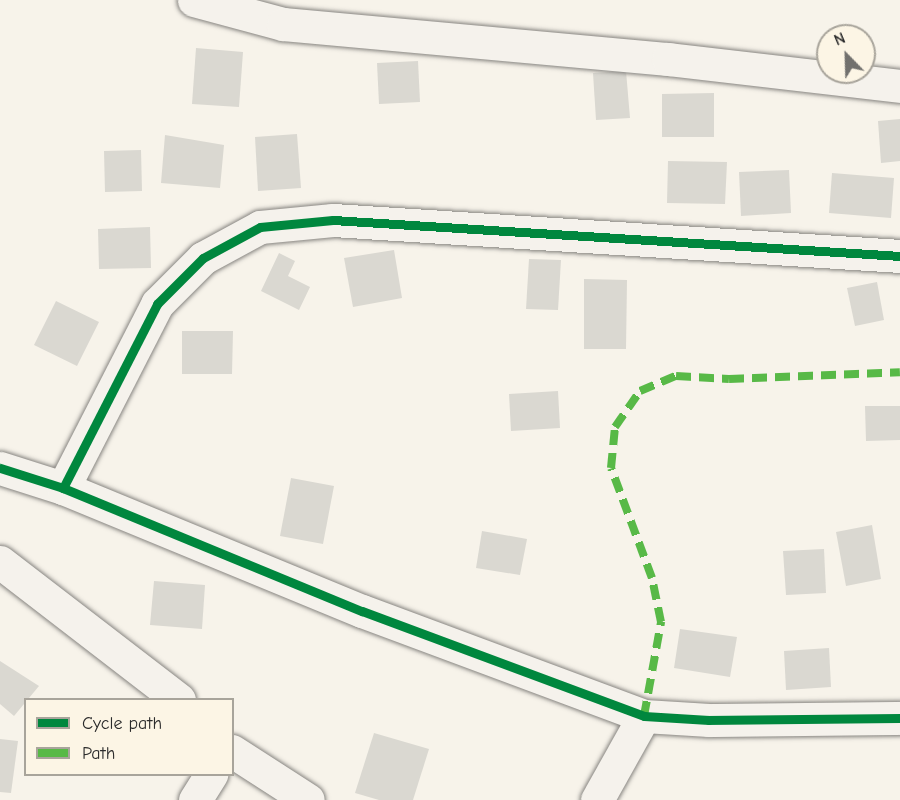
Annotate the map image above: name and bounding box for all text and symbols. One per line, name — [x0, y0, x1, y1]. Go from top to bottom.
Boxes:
north arrow — [816, 24, 876, 84]
text: N — [831, 29, 848, 50]
legend — [24, 698, 234, 776]
text: Cycle path — [82, 713, 162, 734]
text: Path — [82, 743, 115, 764]

